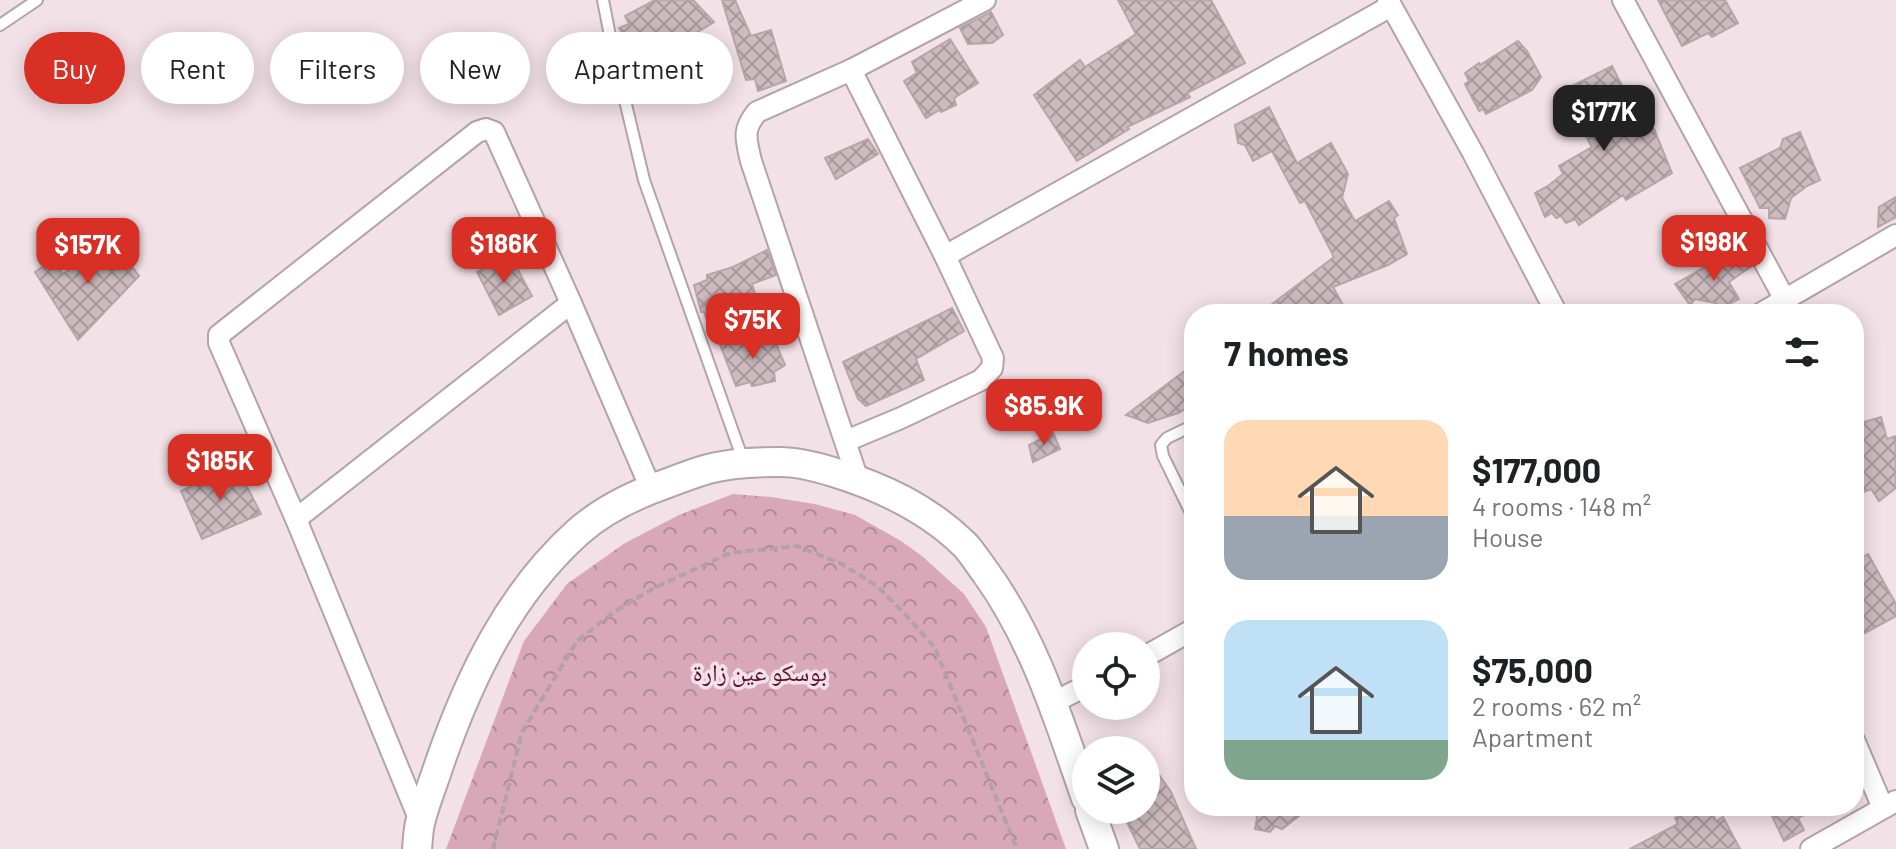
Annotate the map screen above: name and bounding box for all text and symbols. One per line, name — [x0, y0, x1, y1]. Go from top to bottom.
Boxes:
chip: Buy — [24, 32, 125, 104]
chip: Rent — [141, 32, 254, 104]
chip: Filters — [270, 32, 404, 104]
chip: New — [420, 32, 530, 104]
chip: Apartment — [546, 32, 733, 104]
pin: $177K — [1548, 85, 1660, 153]
text: $177K — [1571, 95, 1637, 126]
pin: $198K — [1658, 215, 1770, 283]
pin: $186K — [448, 217, 560, 285]
pin: $157K — [32, 218, 144, 286]
text: $198K — [1680, 225, 1748, 256]
text: $186K — [470, 227, 538, 258]
text: $157K — [54, 228, 122, 259]
pin: $75K — [706, 293, 800, 361]
text: $75K — [724, 303, 782, 334]
icon: filters — [1780, 330, 1824, 374]
text: 7 homes — [1224, 332, 1349, 373]
pin: $85.9K — [979, 379, 1109, 447]
text: $85.9K — [1004, 389, 1084, 420]
pin: $185K — [164, 434, 276, 502]
text: $185K — [186, 444, 254, 475]
text: $177,000 — [1472, 449, 1601, 490]
icon: home — [1288, 452, 1384, 548]
text: 4 rooms · 148 m² — [1472, 490, 1651, 521]
text: House — [1472, 521, 1543, 552]
map controls — [1072, 632, 1160, 824]
button: locate — [1072, 632, 1160, 720]
text: $75,000 — [1472, 649, 1593, 690]
icon: home — [1288, 652, 1384, 748]
park label: بوسكو عين زارة — [693, 657, 827, 687]
text: 2 rooms · 62 m² — [1472, 690, 1641, 721]
text: Apartment — [1472, 721, 1593, 752]
button: layers — [1072, 736, 1160, 824]

